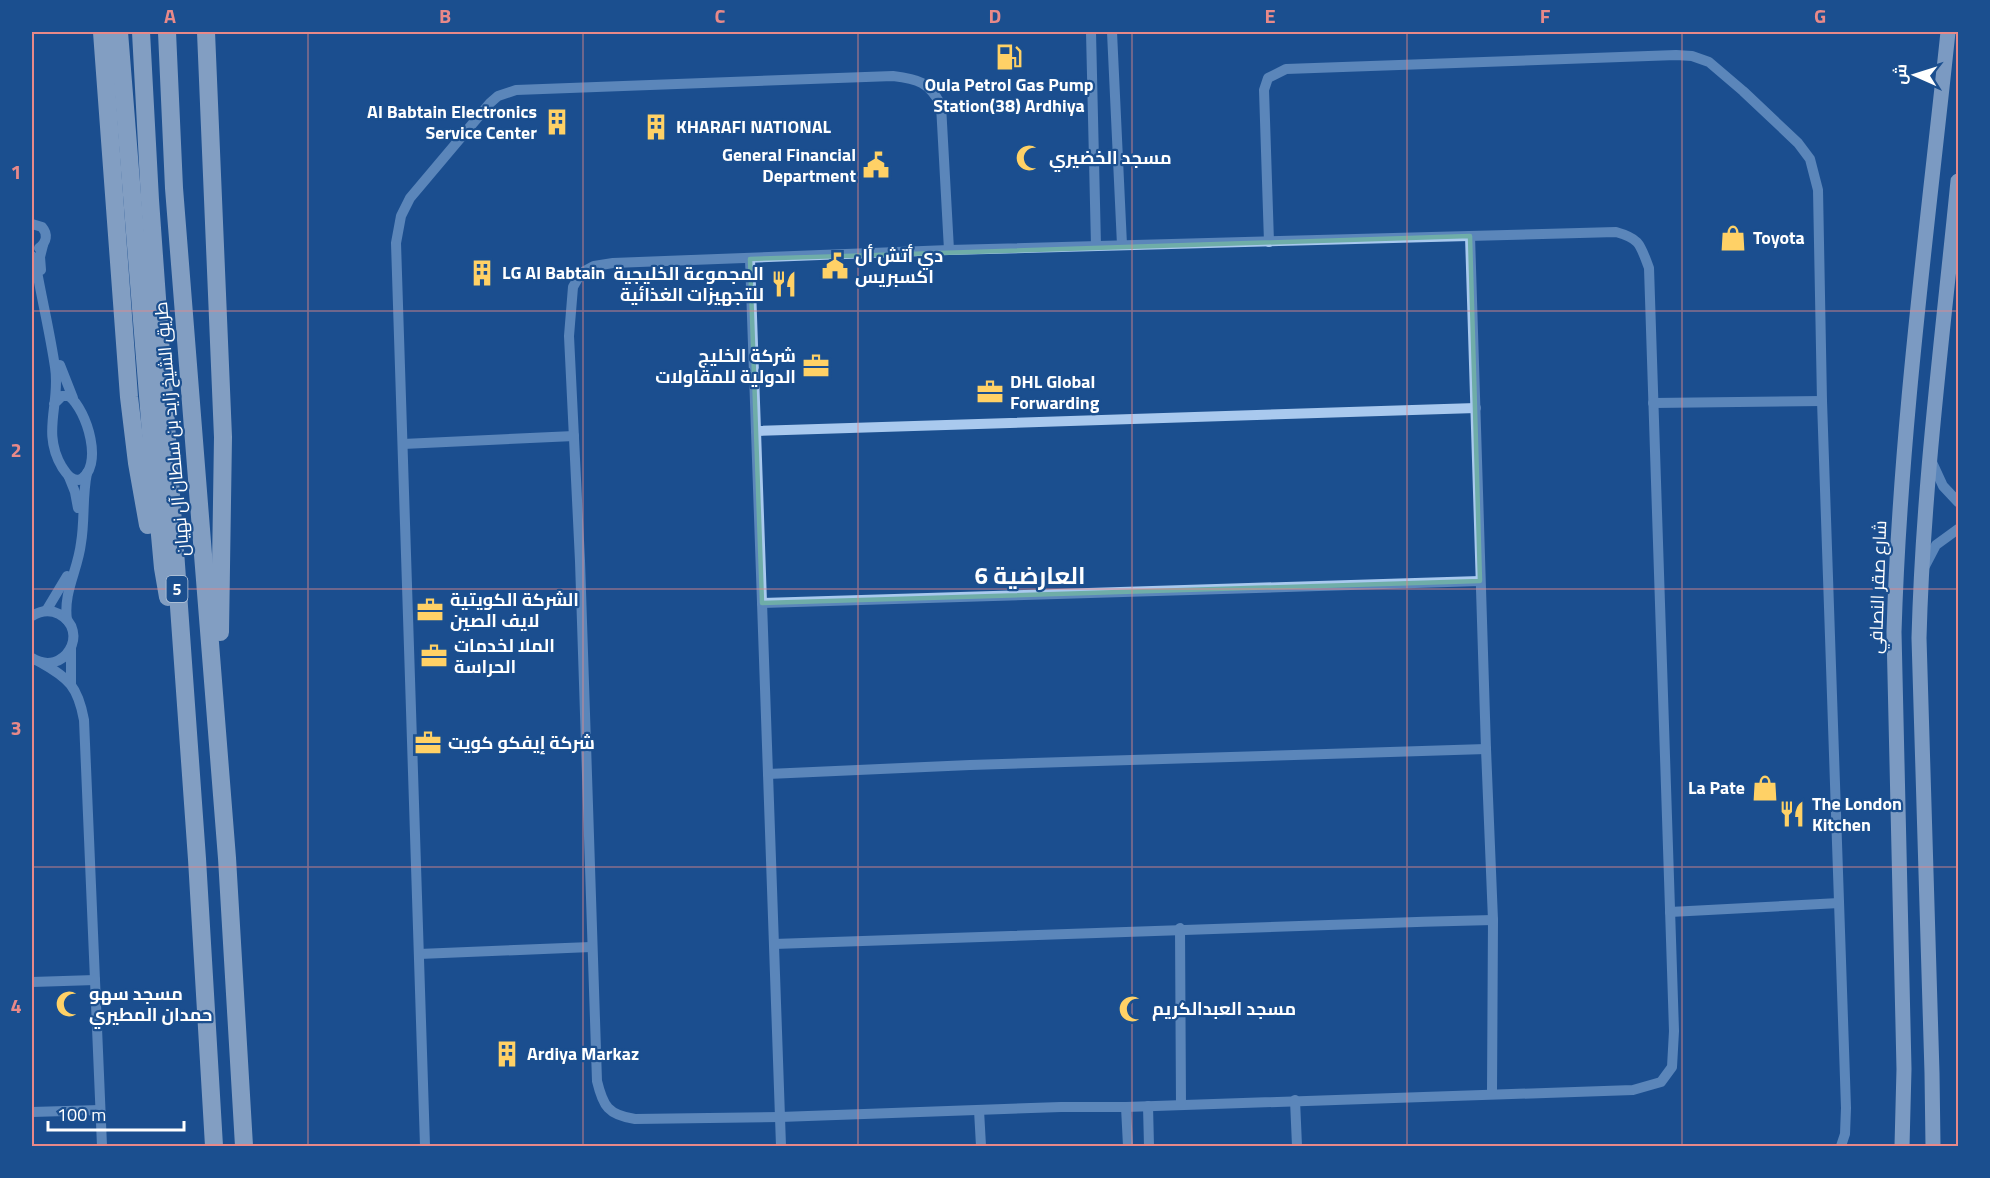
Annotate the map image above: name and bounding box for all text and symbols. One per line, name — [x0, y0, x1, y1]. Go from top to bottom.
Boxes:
text: A — [164, 0, 176, 31]
text: B — [439, 0, 451, 31]
text: C — [715, 0, 726, 31]
text: D — [989, 0, 1001, 31]
text: E — [1264, 0, 1276, 31]
text: F — [1540, 0, 1551, 31]
text: G — [1814, 0, 1826, 31]
fuel station icon: Oula Petrol Gas Pump Station(38) Ardhiya — [994, 42, 1024, 72]
north arrow — [1885, 45, 1945, 105]
text: ش — [1887, 63, 1913, 85]
place label: Oula Petrol Gas Pump Station(38) Ardhiya — [924, 71, 1094, 119]
place label: Al Babtain Electronics Service Center — [367, 98, 537, 146]
building icon: Al Babtain Electronics Service Center — [542, 107, 572, 137]
building icon: KHARAFI NATIONAL — [641, 112, 671, 142]
place label: KHARAFI NATIONAL — [676, 113, 832, 140]
place label: General Financial Department — [722, 141, 856, 189]
mosque icon: مسجد الخضيري — [1014, 143, 1044, 173]
place label: مسجد الخضيري — [1049, 144, 1172, 172]
public building icon: General Financial Department — [861, 150, 891, 180]
text: 1 — [10, 156, 22, 187]
shop icon: Toyota — [1718, 223, 1748, 253]
place label: Toyota — [1753, 224, 1805, 251]
place label: دي أتش أل اكسبريس — [855, 242, 943, 290]
public building icon: دي أتش أل اكسبريس — [820, 251, 850, 281]
building icon: LG Al Babtain — [467, 258, 497, 288]
place label: LG Al Babtain — [502, 259, 605, 286]
place label: المجموعة الخليجية للتجهيزات الغذائية — [613, 260, 764, 308]
restaurant icon: المجموعة الخليجية للتجهيزات الغذائية — [769, 269, 799, 299]
street label: طريق الشيخ زايد بن سلطان آل نهيان — [147, 301, 196, 557]
place label: شركة الخليج الدولية للمقاولات — [655, 342, 796, 390]
office icon: شركة الخليج الدولية للمقاولات — [801, 351, 831, 381]
place label: DHL Global Forwarding — [1010, 368, 1100, 416]
office icon: DHL Global Forwarding — [975, 377, 1005, 407]
text: 2 — [10, 434, 22, 465]
street label: شارع صقر النصافي — [1862, 520, 1894, 654]
district label: العارضية 6 — [975, 557, 1085, 593]
road number: 5 — [166, 576, 188, 602]
place label: الشركة الكويتية لايف الصين — [450, 586, 579, 634]
office icon: الشركة الكويتية لايف الصين — [415, 595, 445, 625]
place label: الملا لخدمات الحراسة — [454, 632, 555, 680]
office icon: الملا لخدمات الحراسة — [419, 641, 449, 671]
text: 3 — [10, 712, 22, 743]
office icon: شركة إيفكو كويت — [413, 728, 443, 758]
place label: شركة إيفكو كويت — [448, 729, 595, 756]
shop icon: La Pate — [1750, 773, 1780, 803]
place label: La Pate — [1688, 774, 1745, 801]
place label: The London Kitchen — [1812, 790, 1902, 838]
restaurant icon: The London Kitchen — [1777, 799, 1807, 829]
place label: مسجد سهو حمدان المطيري — [89, 980, 213, 1029]
mosque icon: مسجد سهو حمدان المطيري — [54, 989, 84, 1019]
text: 4 — [10, 990, 22, 1021]
mosque icon: مسجد العبدالكريم — [1117, 994, 1147, 1024]
place label: مسجد العبدالكريم — [1152, 995, 1296, 1022]
building icon: Ardiya Markaz — [492, 1039, 522, 1069]
place label: Ardiya Markaz — [527, 1040, 639, 1067]
scale bar — [48, 1094, 184, 1132]
text: 100 m — [57, 1101, 106, 1128]

